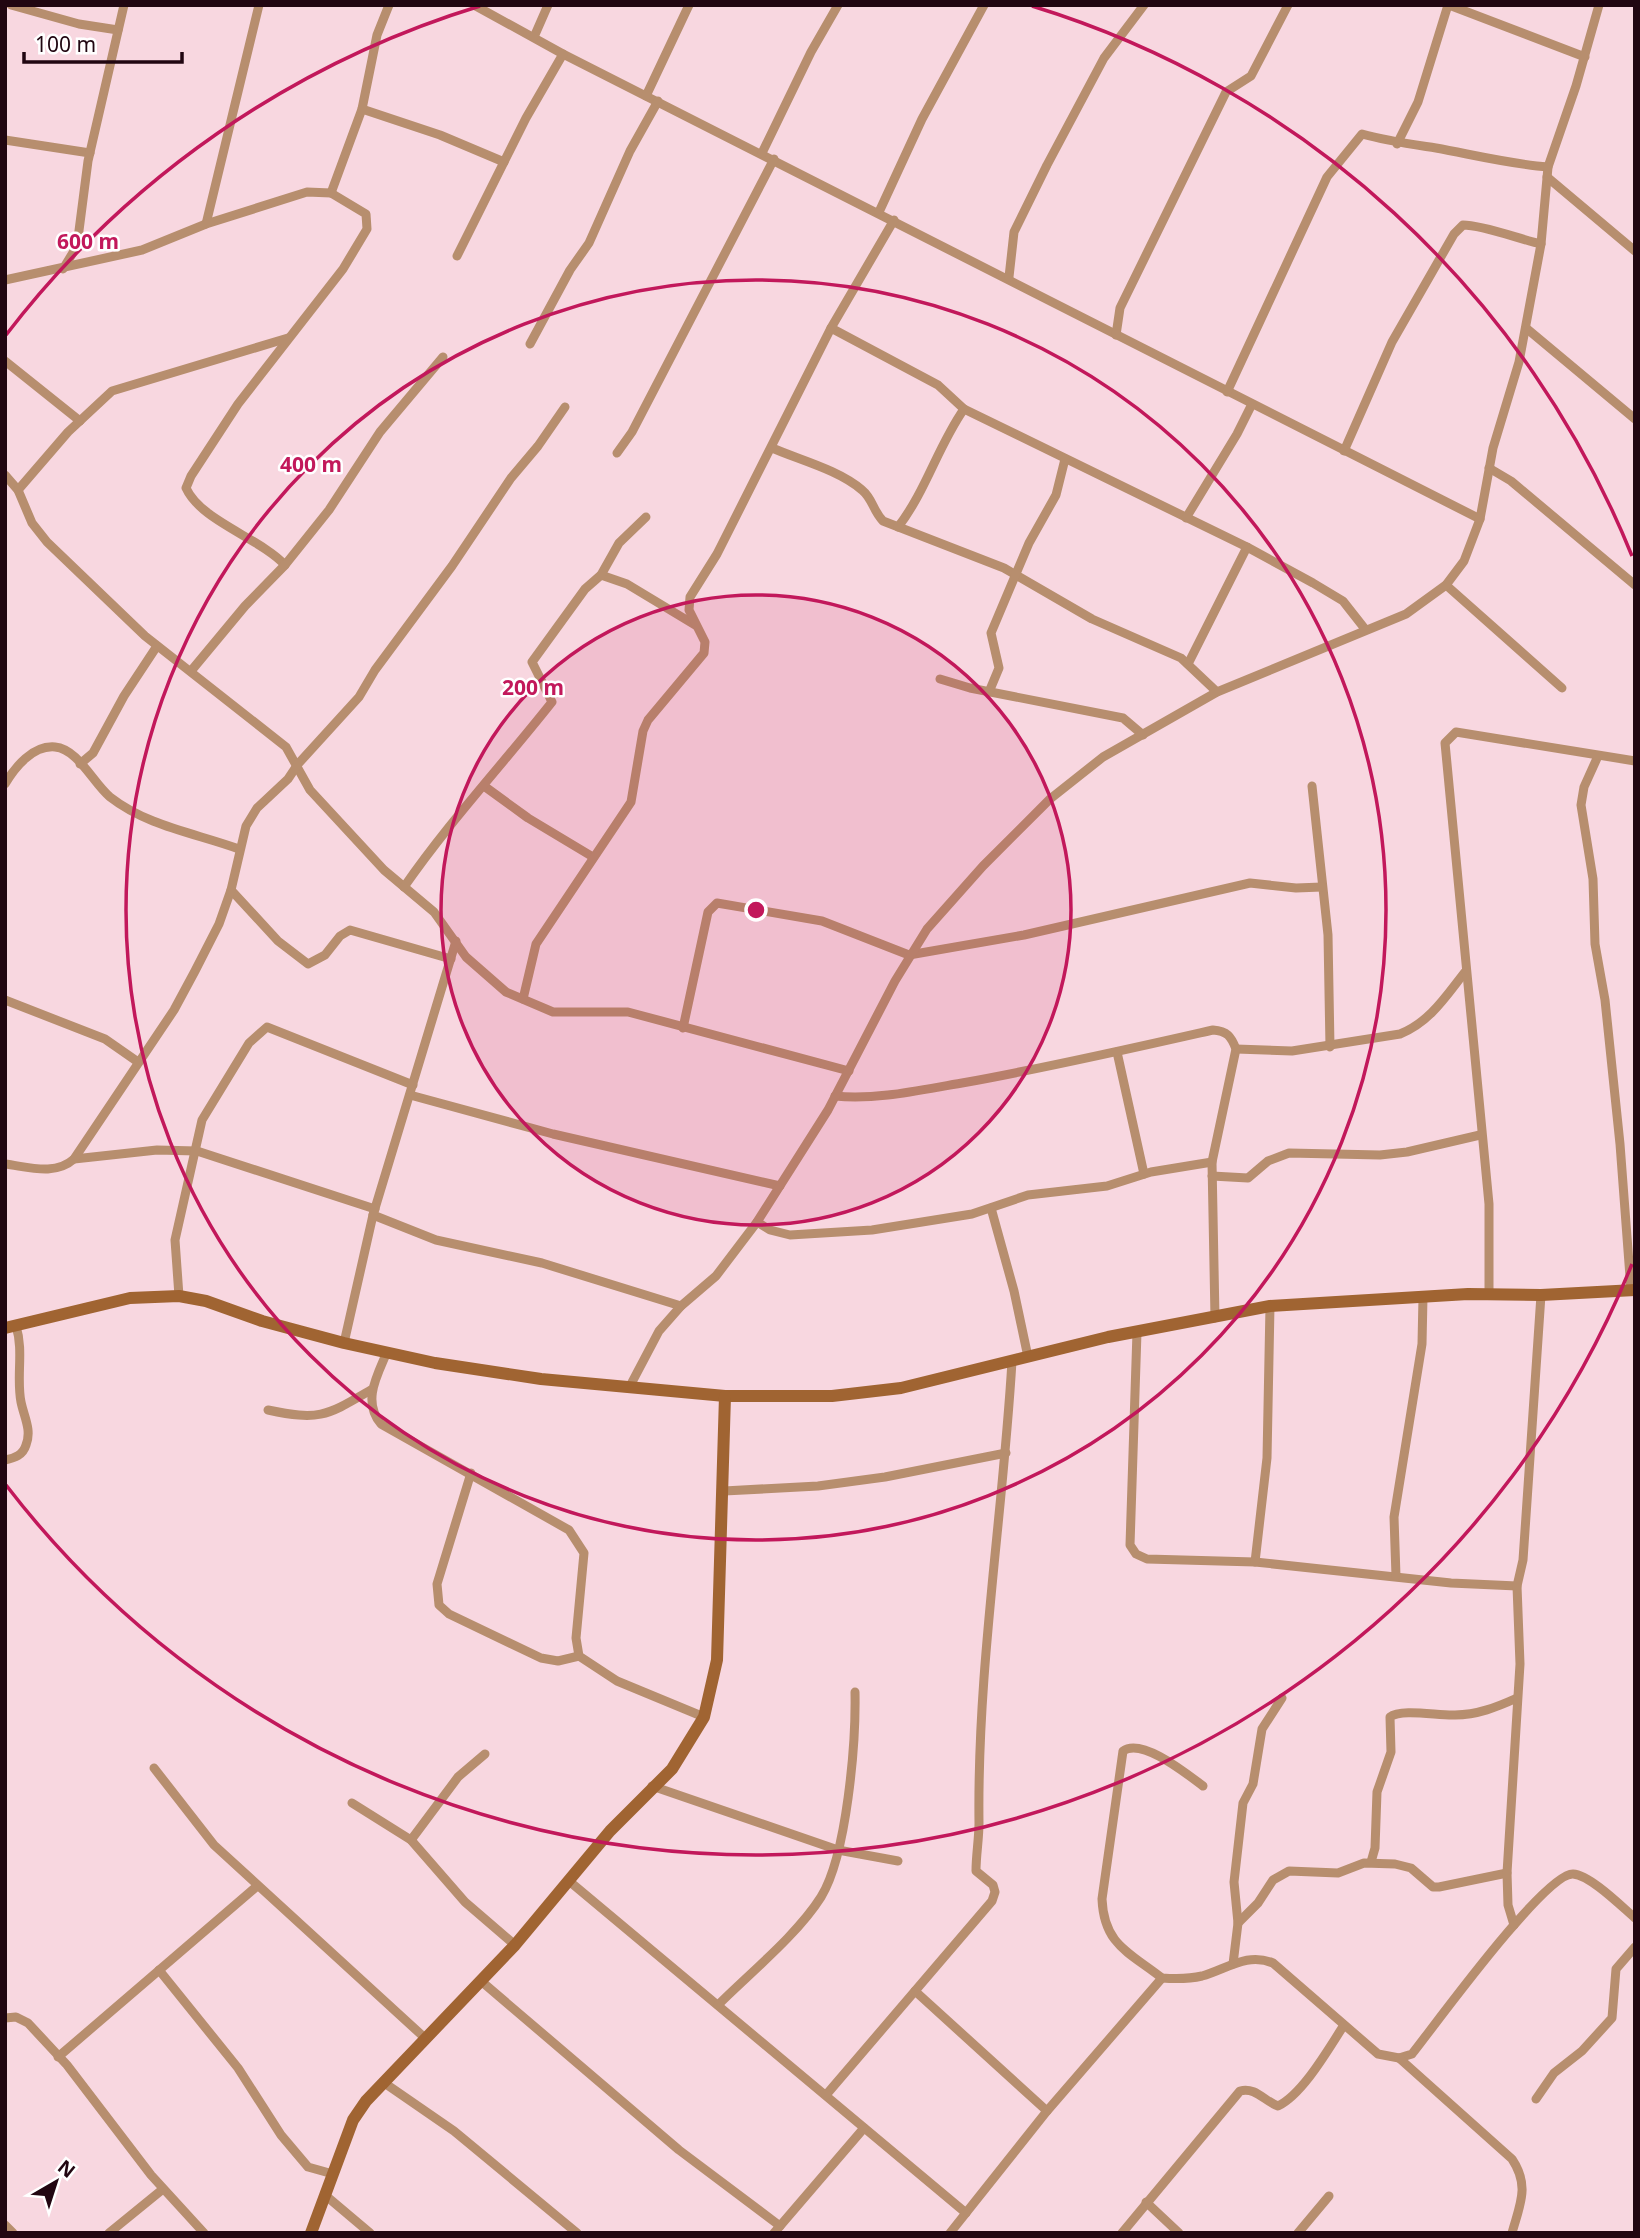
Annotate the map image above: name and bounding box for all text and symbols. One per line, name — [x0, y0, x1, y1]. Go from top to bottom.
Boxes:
scale bar — [24, 21, 182, 65]
text: 100 m — [35, 30, 96, 58]
text: 600 m — [57, 227, 119, 255]
text: 400 m — [280, 450, 342, 478]
text: 200 m — [502, 673, 564, 701]
centre of rings — [744, 898, 768, 922]
north arrow — [21, 2147, 91, 2217]
text: N — [53, 2154, 81, 2184]

